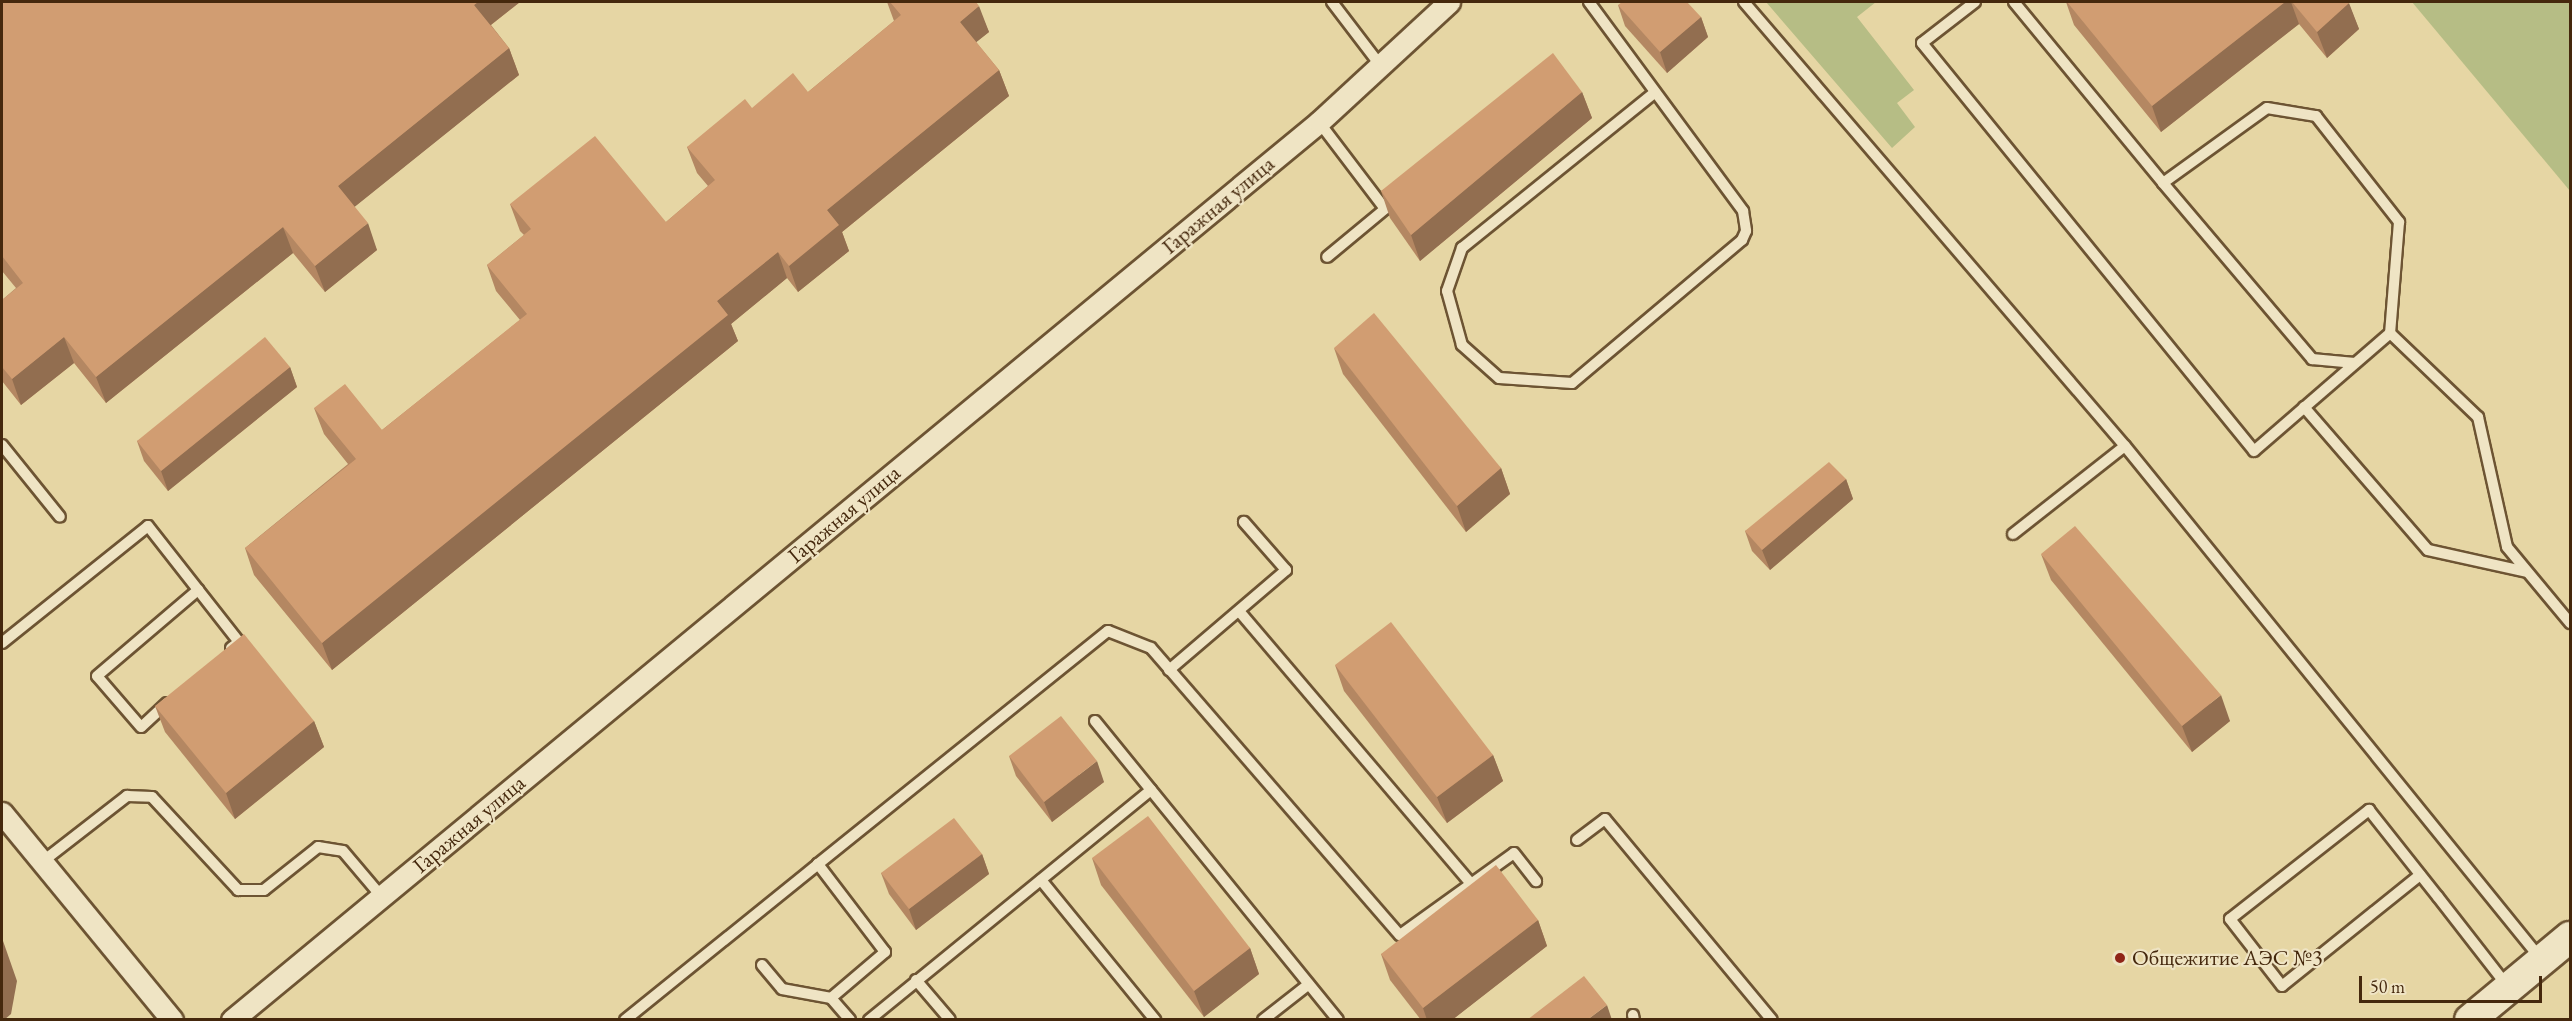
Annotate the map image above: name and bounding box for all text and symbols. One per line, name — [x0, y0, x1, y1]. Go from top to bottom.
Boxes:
street label: Гаражная улица — [1156, 150, 1280, 260]
street label: Гаражная улица — [782, 459, 906, 569]
street label: Гаражная улица — [407, 769, 531, 879]
place label: Общежитие АЭС №3 — [2132, 945, 2323, 971]
marker: Общежитие АЭС №3 — [2113, 951, 2127, 965]
scale bar — [2362, 964, 2545, 1002]
text: 50 m — [2370, 975, 2405, 998]

